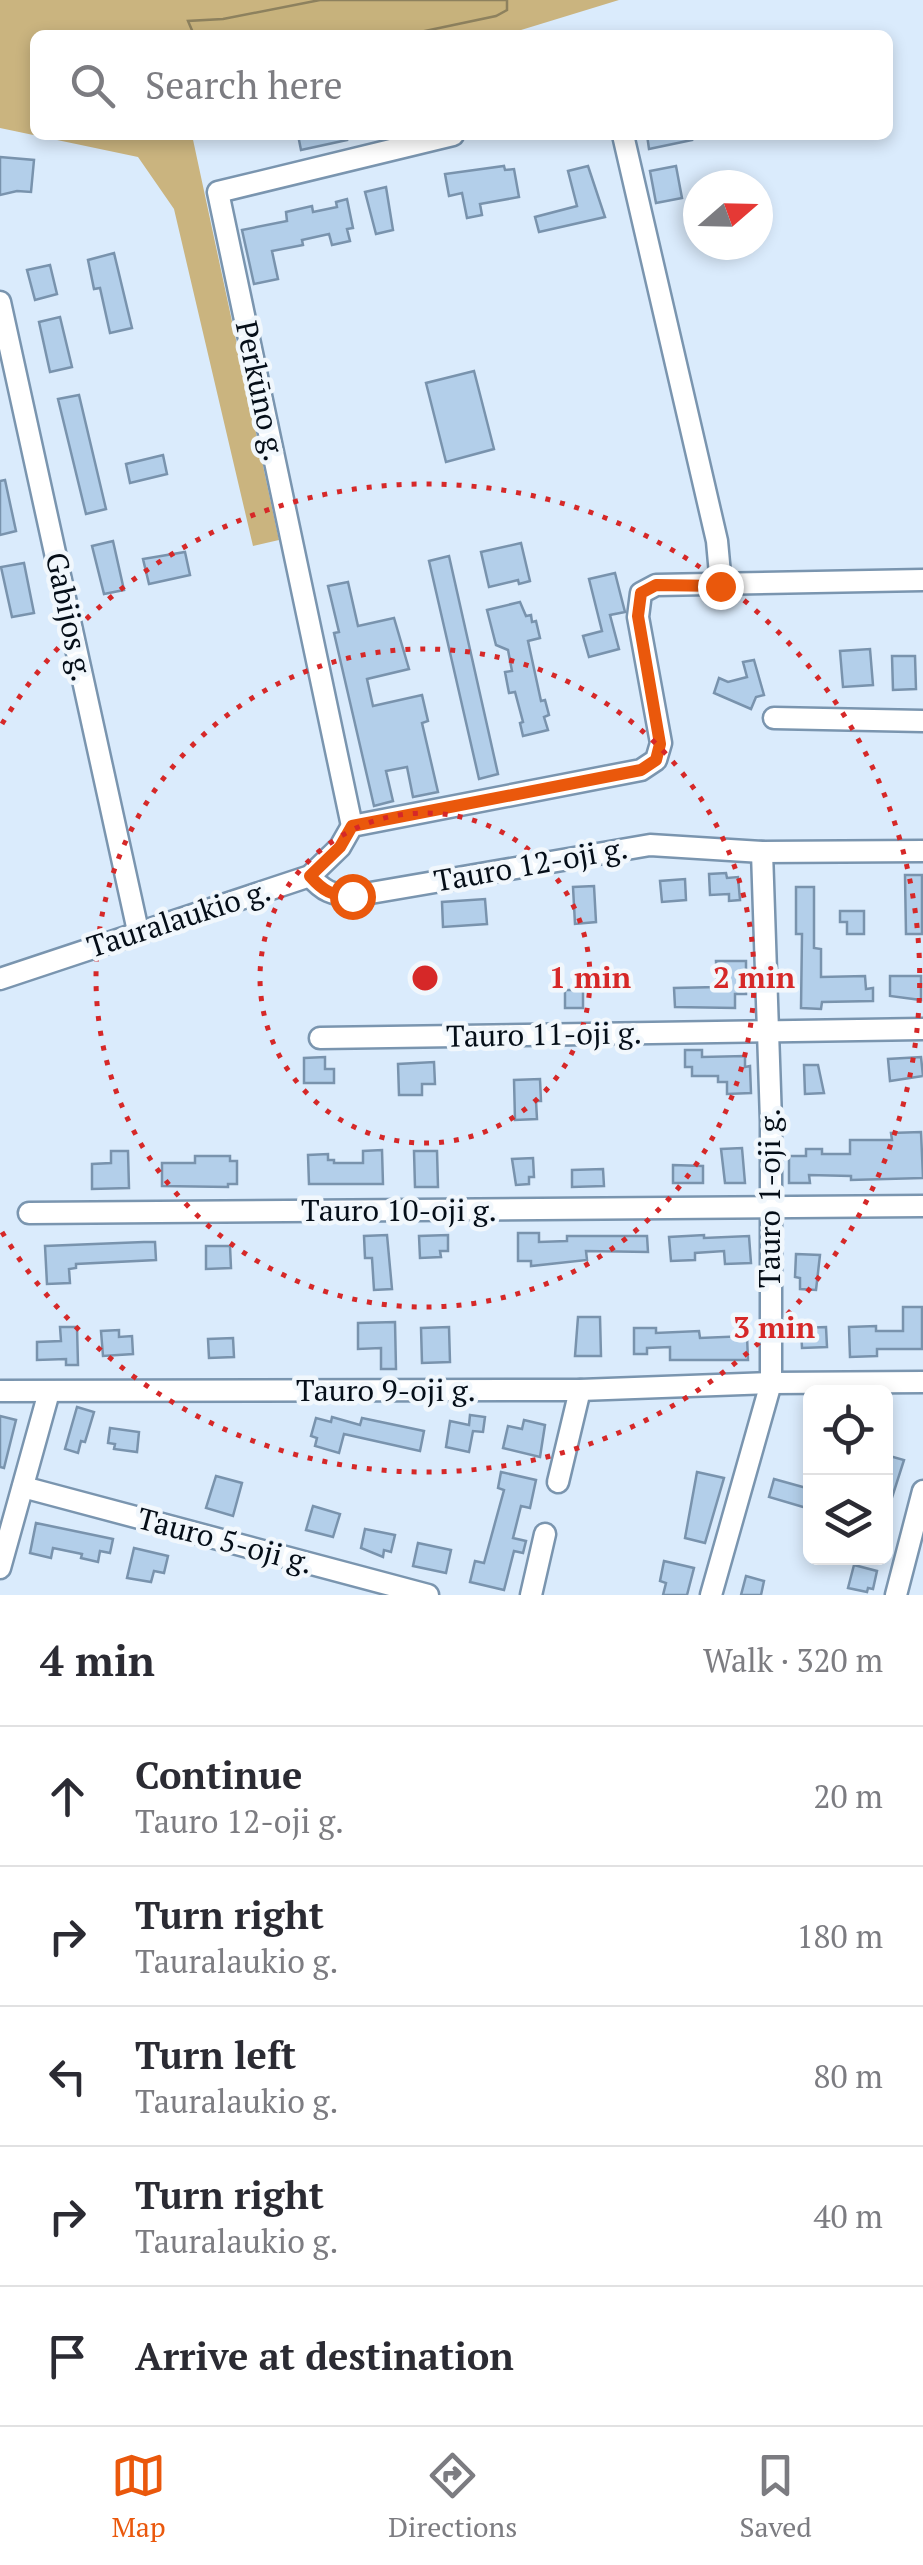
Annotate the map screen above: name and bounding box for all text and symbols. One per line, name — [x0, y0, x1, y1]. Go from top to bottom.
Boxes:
search box — [30, 30, 893, 140]
icon: search — [65, 58, 120, 113]
text: Search here — [145, 60, 343, 110]
north arrow — [683, 170, 773, 260]
street label: Perkūno g. — [227, 317, 295, 464]
street label: Gabijos g. — [37, 549, 103, 685]
route end — [698, 564, 744, 610]
street label: Tauro 12-oji g. — [431, 827, 631, 901]
street label: Tauralaukio g. — [82, 870, 276, 967]
route start — [330, 874, 376, 920]
text: 1 min — [549, 957, 631, 997]
text: 2 min — [713, 957, 795, 997]
centre of rings — [407, 960, 443, 996]
street label: Tauro 11-oji g. — [446, 1012, 642, 1056]
street label: Tauro 1-oji g. — [749, 1108, 789, 1288]
street label: Tauro 10-oji g. — [301, 1190, 497, 1230]
text: 3 min — [733, 1307, 815, 1347]
street label: Tauro 9-oji g. — [296, 1370, 476, 1410]
map controls — [803, 1385, 893, 1565]
button: locate — [803, 1385, 893, 1475]
button: layers — [803, 1475, 893, 1565]
street label: Tauro 5-oji g. — [133, 1497, 317, 1583]
text: 4 min — [40, 1632, 155, 1688]
text: Walk · 320 m — [703, 1639, 883, 1681]
text: Continue — [135, 1750, 302, 1800]
icon: ahead — [40, 1769, 95, 1824]
text: 20 m — [813, 1775, 883, 1817]
text: Tauro 12-oji g. — [135, 1800, 344, 1842]
text: Turn right — [135, 1890, 324, 1940]
icon: right — [40, 1909, 95, 1964]
text: 180 m — [796, 1915, 883, 1957]
text: Tauralaukio g. — [135, 1940, 338, 1982]
text: Turn left — [135, 2030, 296, 2080]
icon: left — [40, 2049, 95, 2104]
text: 80 m — [813, 2055, 883, 2097]
text: Tauralaukio g. — [135, 2080, 338, 2122]
text: Turn right — [135, 2170, 324, 2220]
icon: right — [40, 2189, 95, 2244]
text: 40 m — [813, 2195, 883, 2237]
text: Tauralaukio g. — [135, 2220, 338, 2262]
icon: arrive — [40, 2329, 95, 2384]
text: Arrive at destination — [135, 2331, 514, 2381]
tab: Map — [111, 2448, 166, 2545]
tab: Directions — [388, 2448, 517, 2545]
tab: Saved — [739, 2448, 812, 2545]

